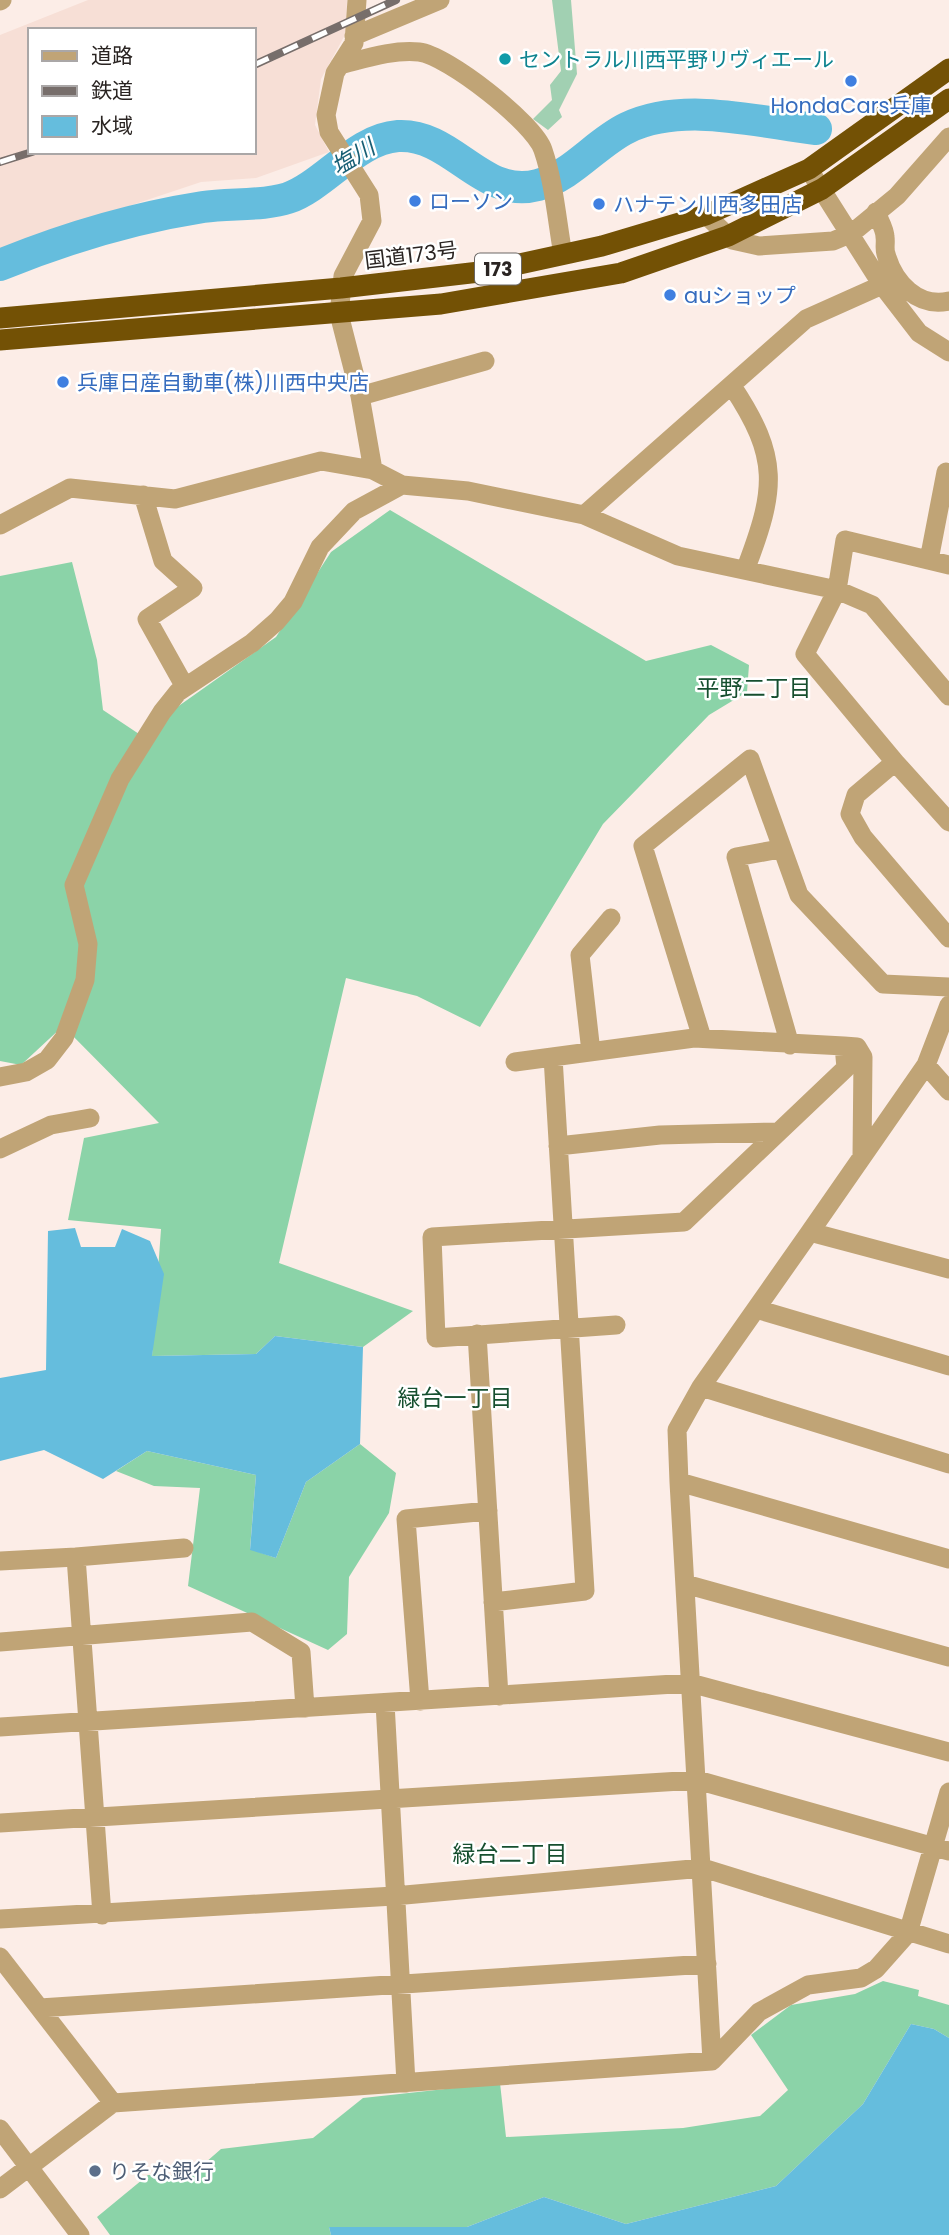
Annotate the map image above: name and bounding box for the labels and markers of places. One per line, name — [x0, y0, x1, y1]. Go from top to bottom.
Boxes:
place label: セントラル川西平野リヴィエール — [519, 45, 834, 74]
marker: セントラル川西平野リヴィエール — [497, 51, 513, 67]
marker: HondaCars兵庫 — [843, 73, 859, 89]
place label: HondaCars兵庫 — [770, 91, 932, 120]
place label: ローソン — [429, 187, 513, 216]
place label: ハナテン川西多田店 — [613, 190, 802, 219]
marker: ローソン — [407, 193, 423, 209]
marker: ハナテン川西多田店 — [591, 196, 607, 212]
place label: auショップ — [684, 281, 796, 310]
marker: auショップ — [662, 287, 678, 303]
place label: 兵庫日産自動車(株)川西中央店 — [77, 368, 369, 397]
marker: 兵庫日産自動車(株)川西中央店 — [55, 374, 71, 390]
place label: りそな銀行 — [109, 2157, 214, 2186]
marker: りそな銀行 — [87, 2163, 103, 2179]

